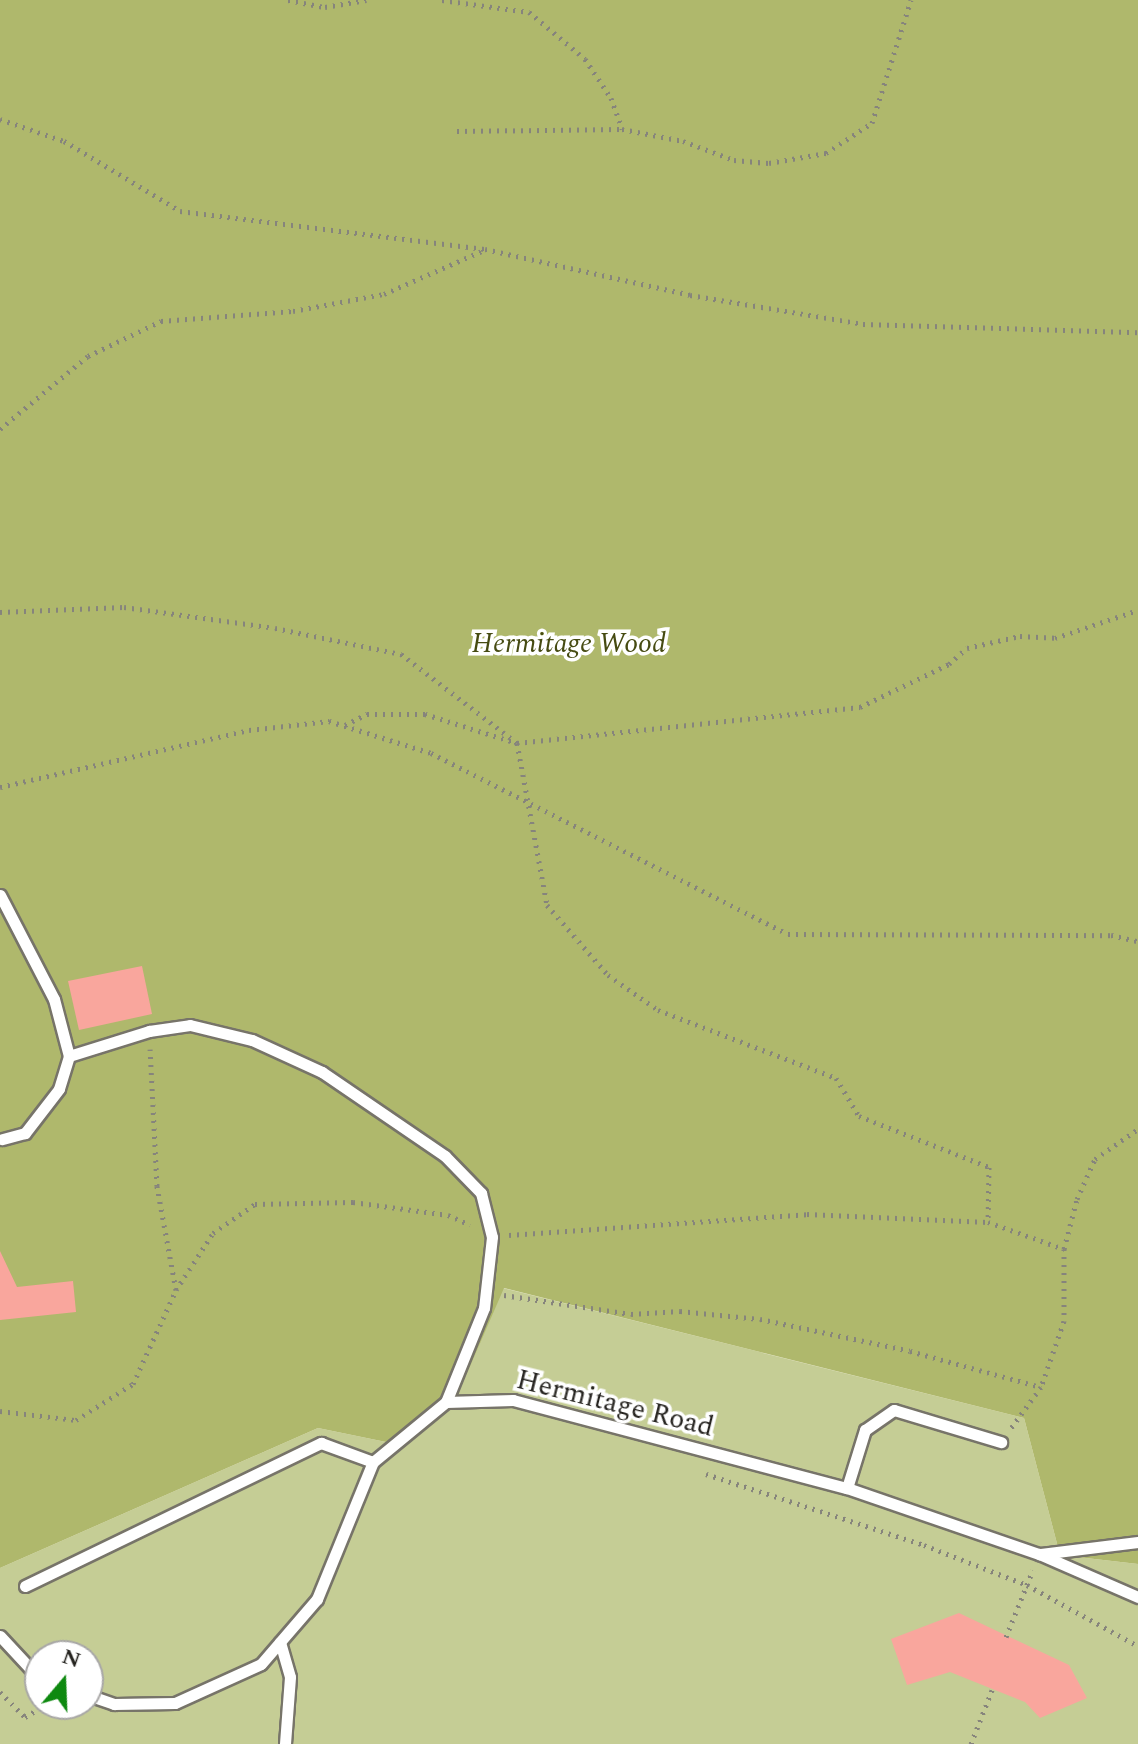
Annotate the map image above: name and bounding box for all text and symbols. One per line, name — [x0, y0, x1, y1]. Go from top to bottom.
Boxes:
park label: Hermitage Wood — [472, 627, 666, 661]
street label: Hermitage Road — [513, 1363, 717, 1445]
north arrow — [24, 1640, 104, 1720]
text: N — [57, 1640, 85, 1677]

